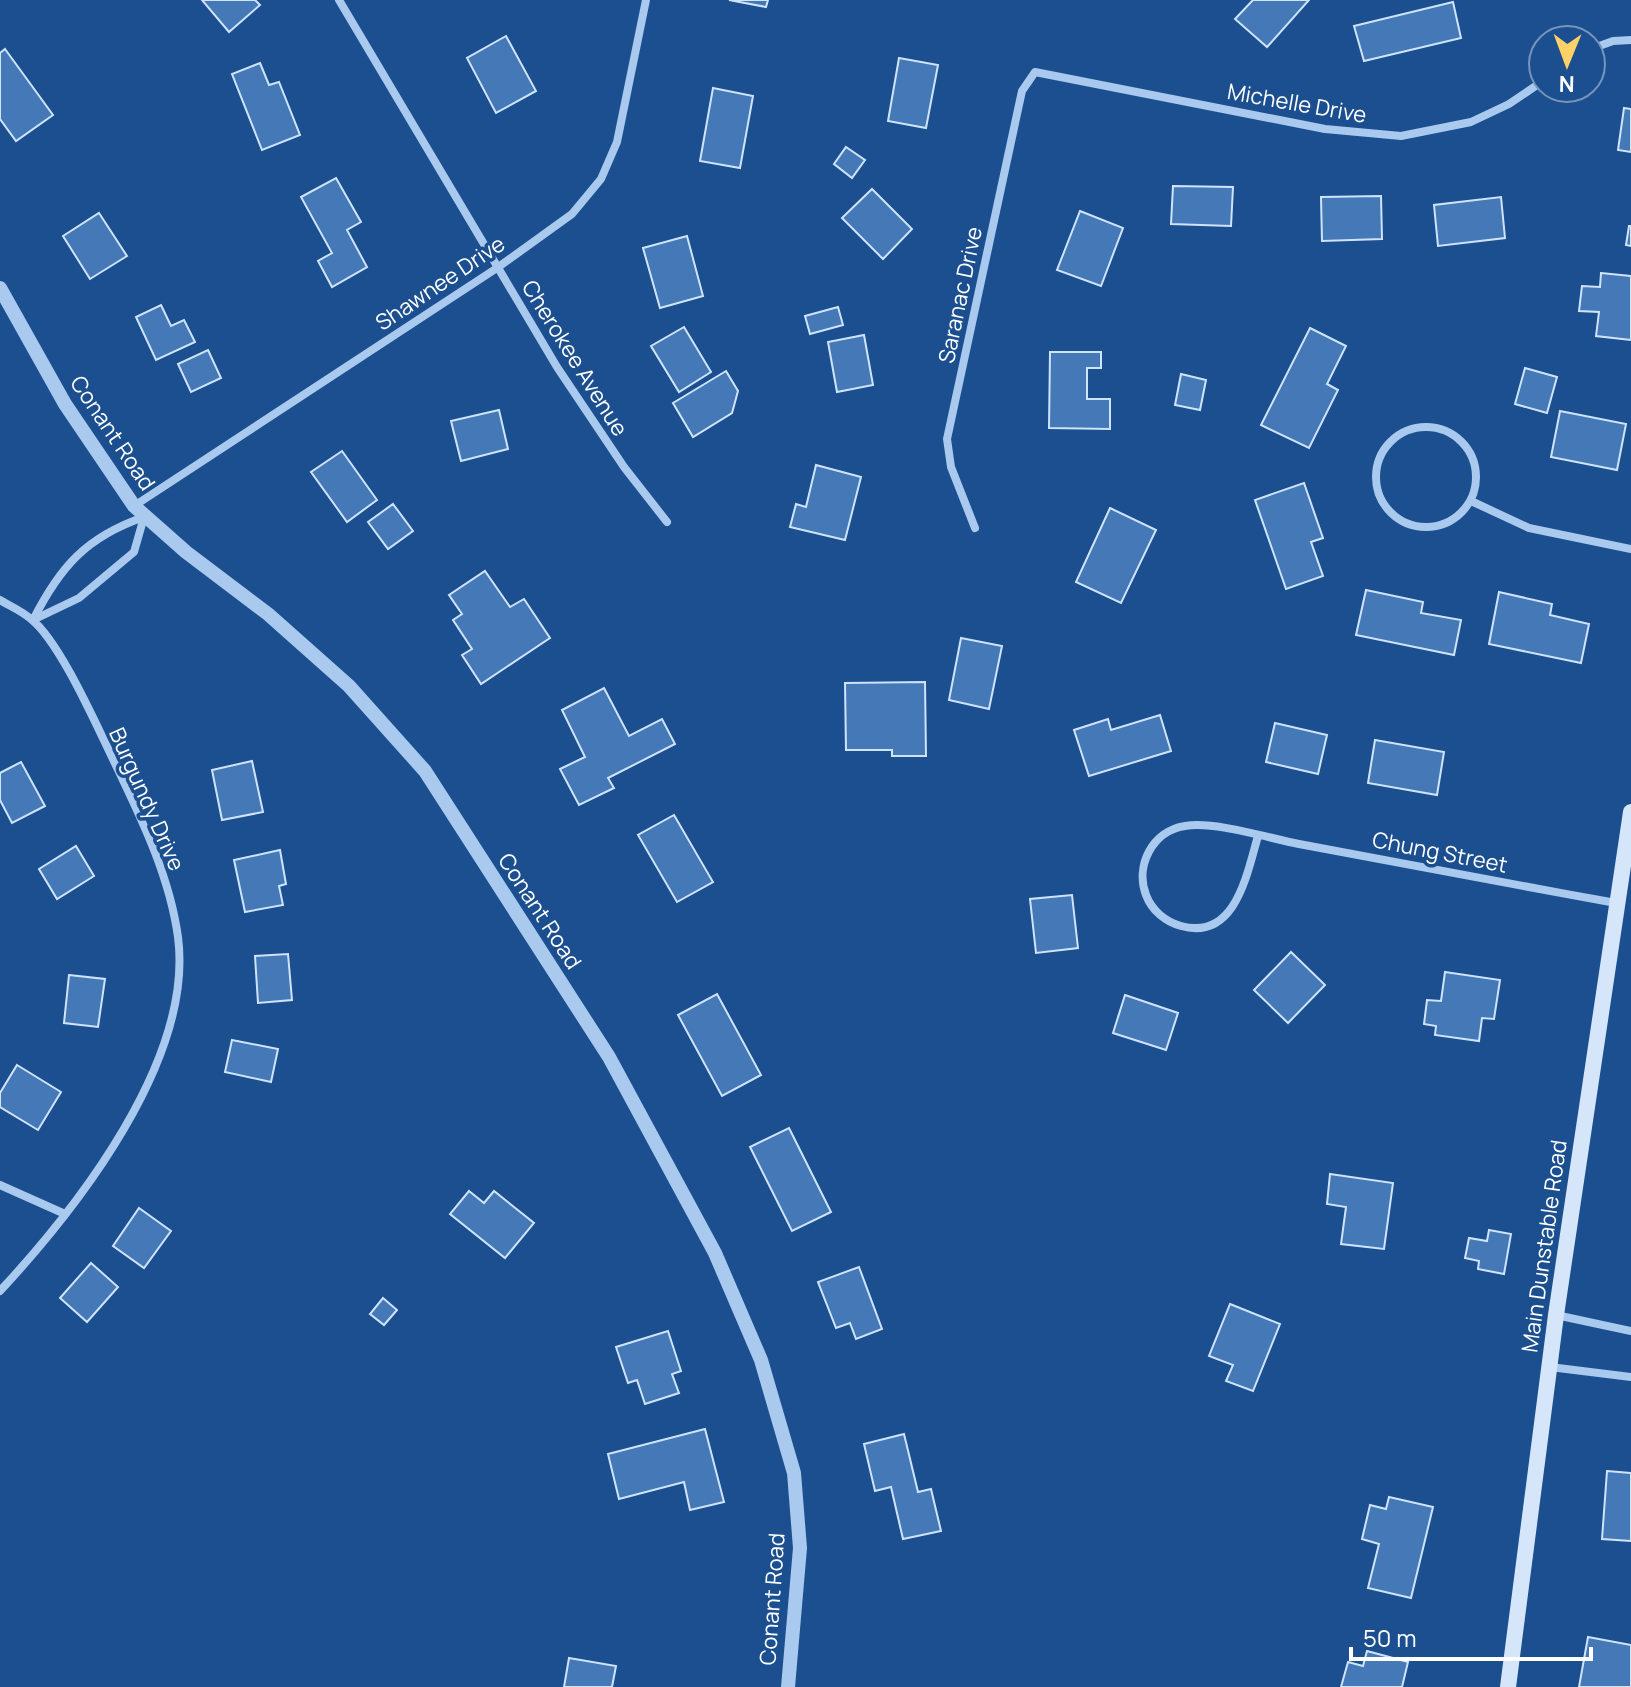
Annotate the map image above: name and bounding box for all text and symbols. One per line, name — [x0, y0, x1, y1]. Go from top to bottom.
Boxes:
north arrow — [1527, 24, 1607, 104]
text: N — [1558, 69, 1575, 99]
street label: Michelle Drive — [1225, 76, 1369, 130]
street label: Saranac Drive — [931, 224, 989, 366]
street label: Shawnee Drive — [369, 229, 511, 337]
street label: Cherokee Avenue — [515, 274, 635, 442]
street label: Conant Road — [64, 370, 162, 496]
street label: Burgundy Drive — [102, 723, 192, 875]
street label: Chung Street — [1370, 824, 1510, 880]
street label: Conant Road — [491, 847, 589, 975]
street label: Main Dunstable Road — [1514, 1138, 1574, 1354]
street label: Conant Road — [752, 1532, 792, 1666]
scale bar — [1351, 1611, 1591, 1661]
text: 50 m — [1363, 1621, 1417, 1654]

